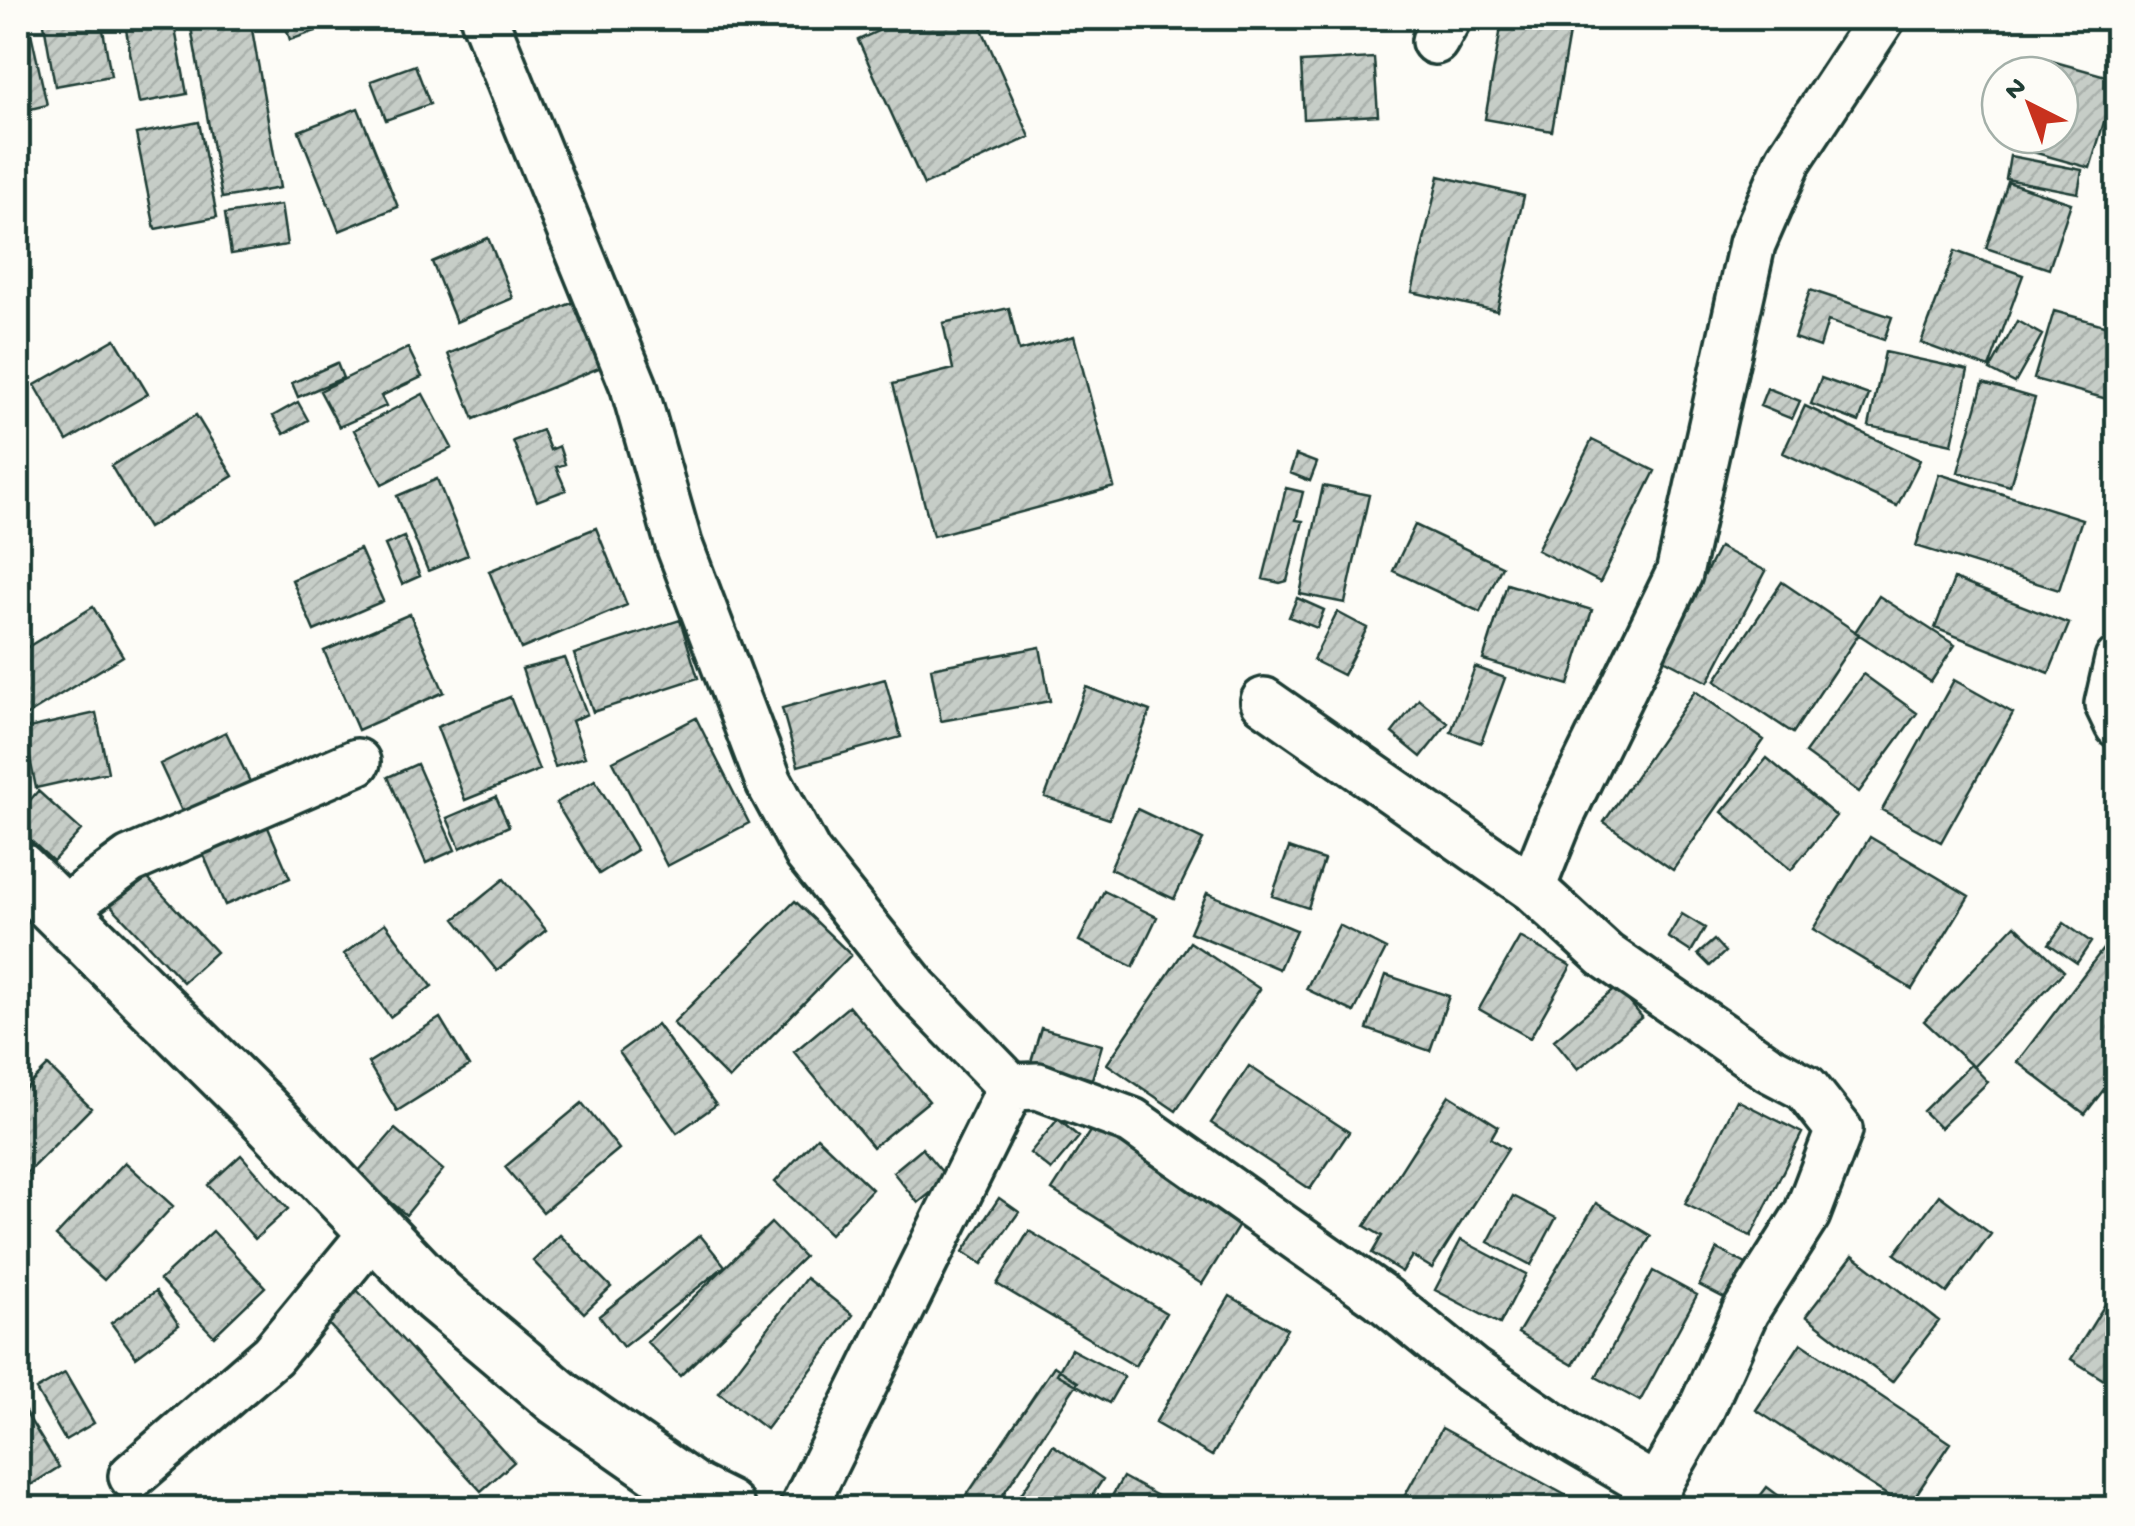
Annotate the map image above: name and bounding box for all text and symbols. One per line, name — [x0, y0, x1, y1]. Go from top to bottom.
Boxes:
north arrow — [1980, 55, 2080, 155]
text: N — [1998, 71, 2034, 108]

